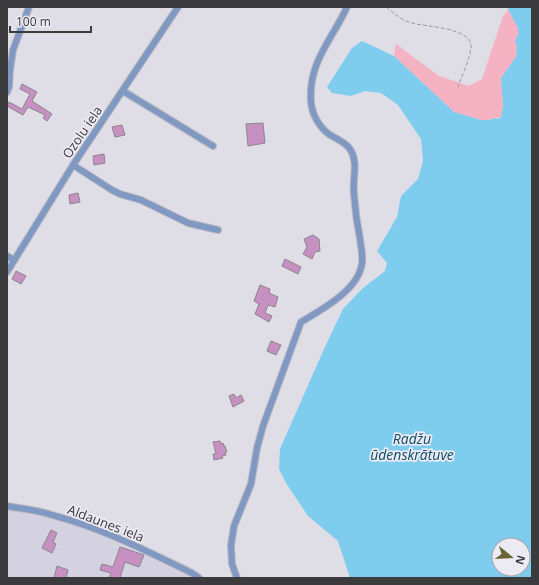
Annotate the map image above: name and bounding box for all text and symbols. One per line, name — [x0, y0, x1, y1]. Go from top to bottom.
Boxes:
scale bar — [10, 8, 91, 34]
text: 100 m — [16, 13, 51, 30]
street label: Ozolu iela — [58, 102, 106, 162]
water label: Radžu ūdenskrātuve — [370, 429, 454, 464]
street label: Aldaunes iela — [65, 500, 147, 546]
north arrow — [491, 537, 531, 577]
text: N — [512, 554, 530, 567]

